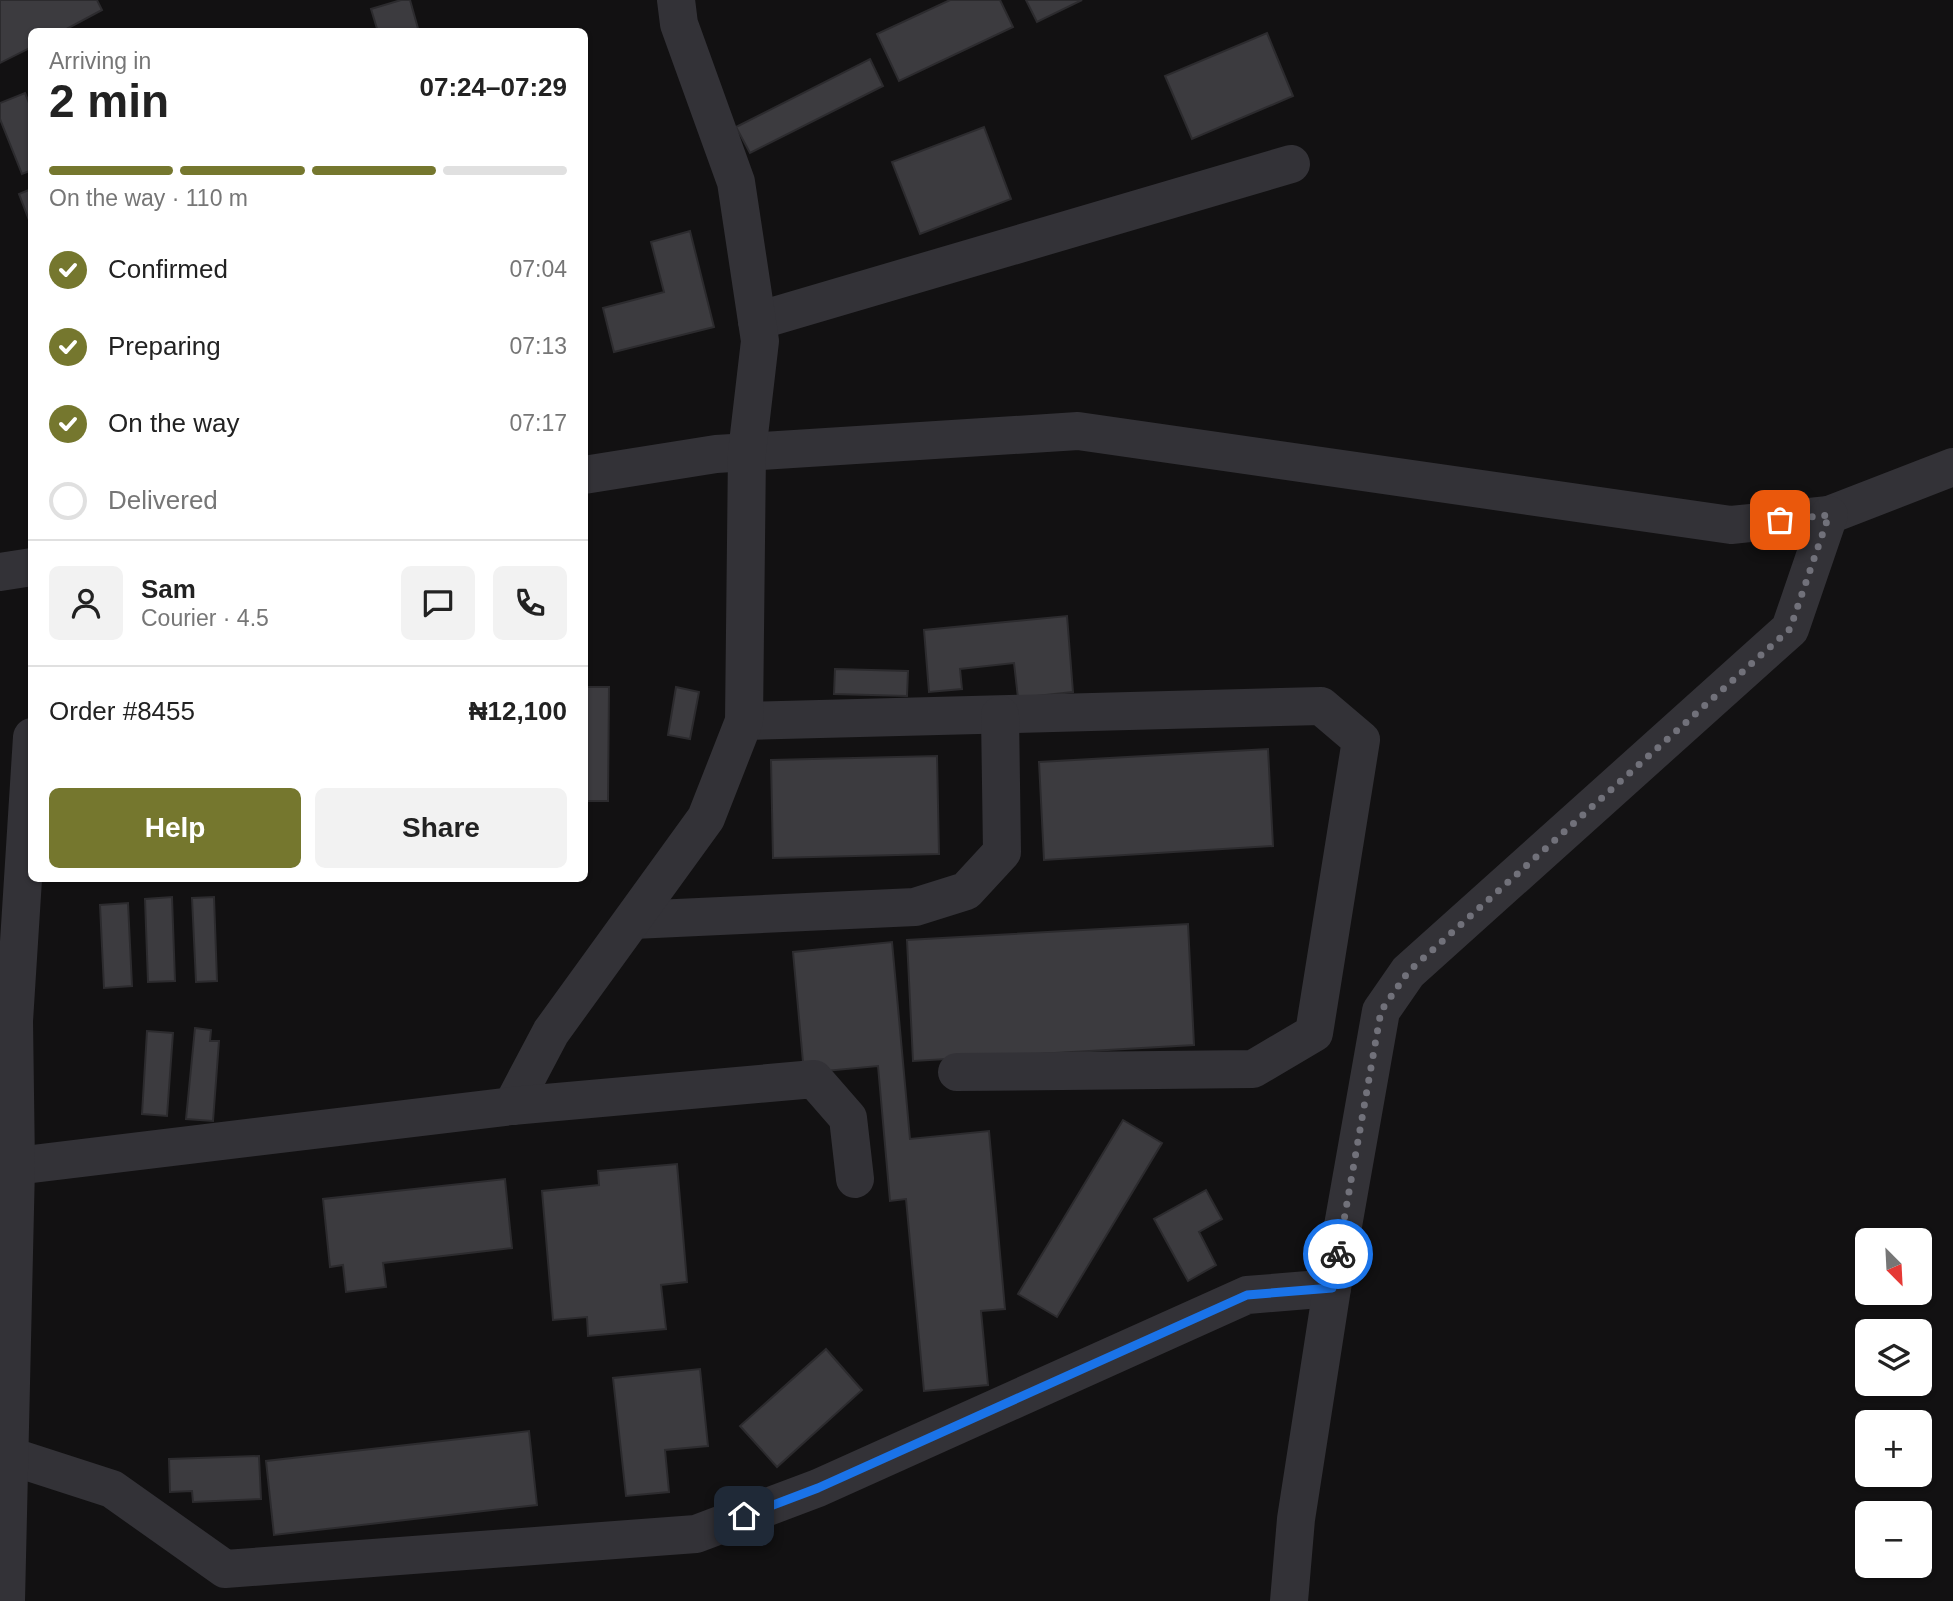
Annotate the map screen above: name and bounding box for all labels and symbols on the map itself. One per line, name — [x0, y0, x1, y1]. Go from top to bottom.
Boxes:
pin — [1750, 490, 1810, 550]
courier — [1303, 1219, 1373, 1289]
north arrow — [1855, 1228, 1932, 1306]
pin — [714, 1486, 774, 1546]

